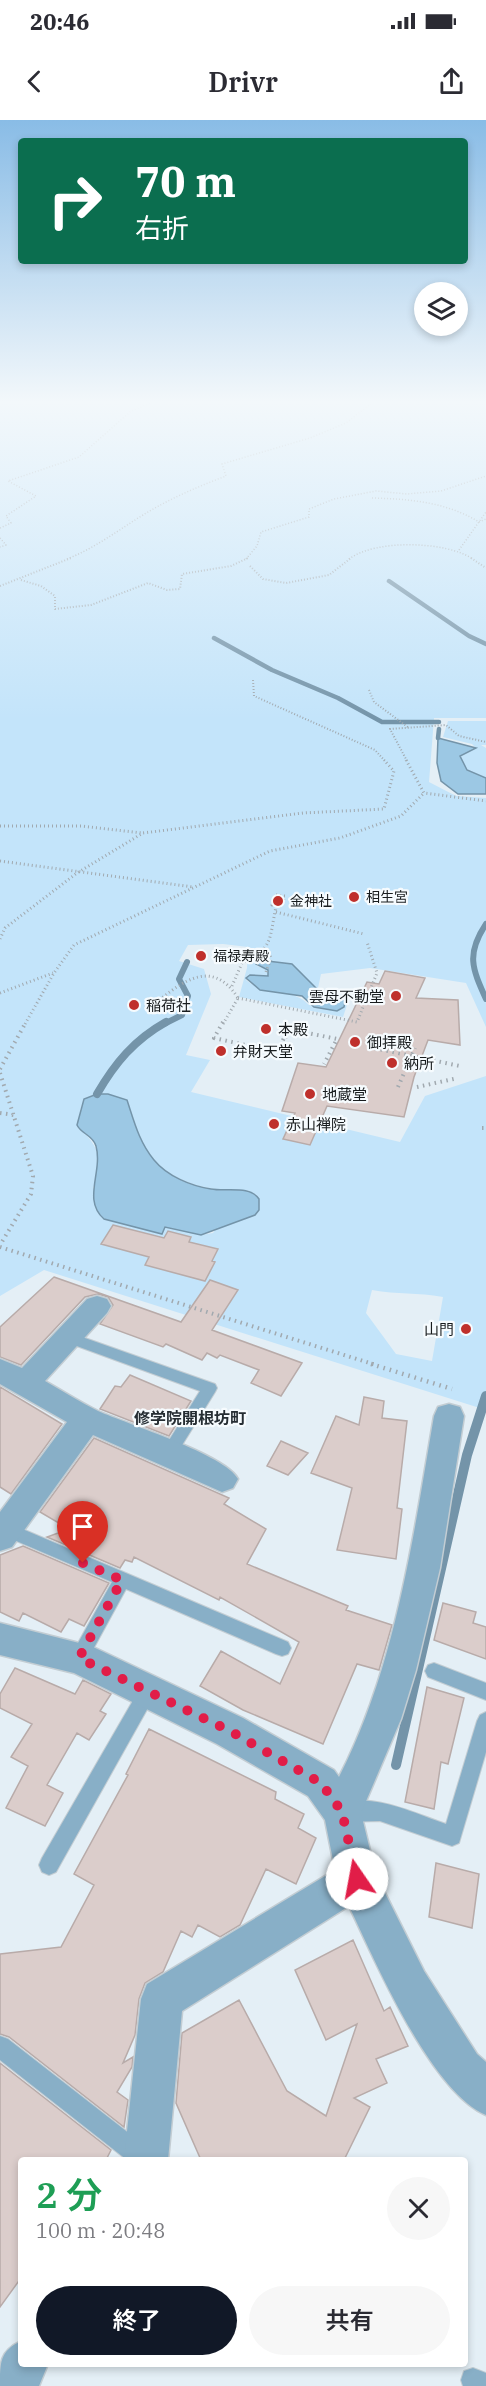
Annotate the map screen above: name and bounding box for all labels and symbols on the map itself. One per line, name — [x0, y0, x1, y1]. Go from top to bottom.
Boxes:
place label: 相生宮 — [366, 888, 408, 906]
marker: 相生宮 — [347, 890, 361, 904]
place label: 金神社 — [290, 892, 332, 910]
marker: 金神社 — [271, 894, 285, 908]
place label: 福禄寿殿 — [213, 947, 269, 965]
marker: 福禄寿殿 — [194, 949, 208, 963]
place label: 雲母不動堂 — [309, 987, 384, 1006]
marker: 雲母不動堂 — [389, 989, 403, 1003]
place label: 稲荷社 — [146, 996, 191, 1015]
marker: 稲荷社 — [127, 998, 141, 1012]
place label: 本殿 — [278, 1020, 308, 1039]
marker: 本殿 — [259, 1022, 273, 1036]
place label: 御拝殿 — [367, 1033, 412, 1052]
marker: 御拝殿 — [348, 1035, 362, 1049]
place label: 弁財天堂 — [233, 1042, 293, 1061]
marker: 弁財天堂 — [214, 1044, 228, 1058]
place label: 納所 — [404, 1054, 434, 1073]
marker: 納所 — [385, 1056, 399, 1070]
place label: 地蔵堂 — [322, 1085, 367, 1104]
marker: 地蔵堂 — [303, 1087, 317, 1101]
place label: 赤山禅院 — [286, 1115, 346, 1134]
marker: 赤山禅院 — [267, 1117, 281, 1131]
place label: 山門 — [424, 1320, 454, 1339]
marker: 山門 — [459, 1322, 473, 1336]
district label: 修学院開根坊町 — [134, 1408, 246, 1428]
pin — [57, 1501, 108, 1563]
position arrow — [325, 1847, 389, 1911]

